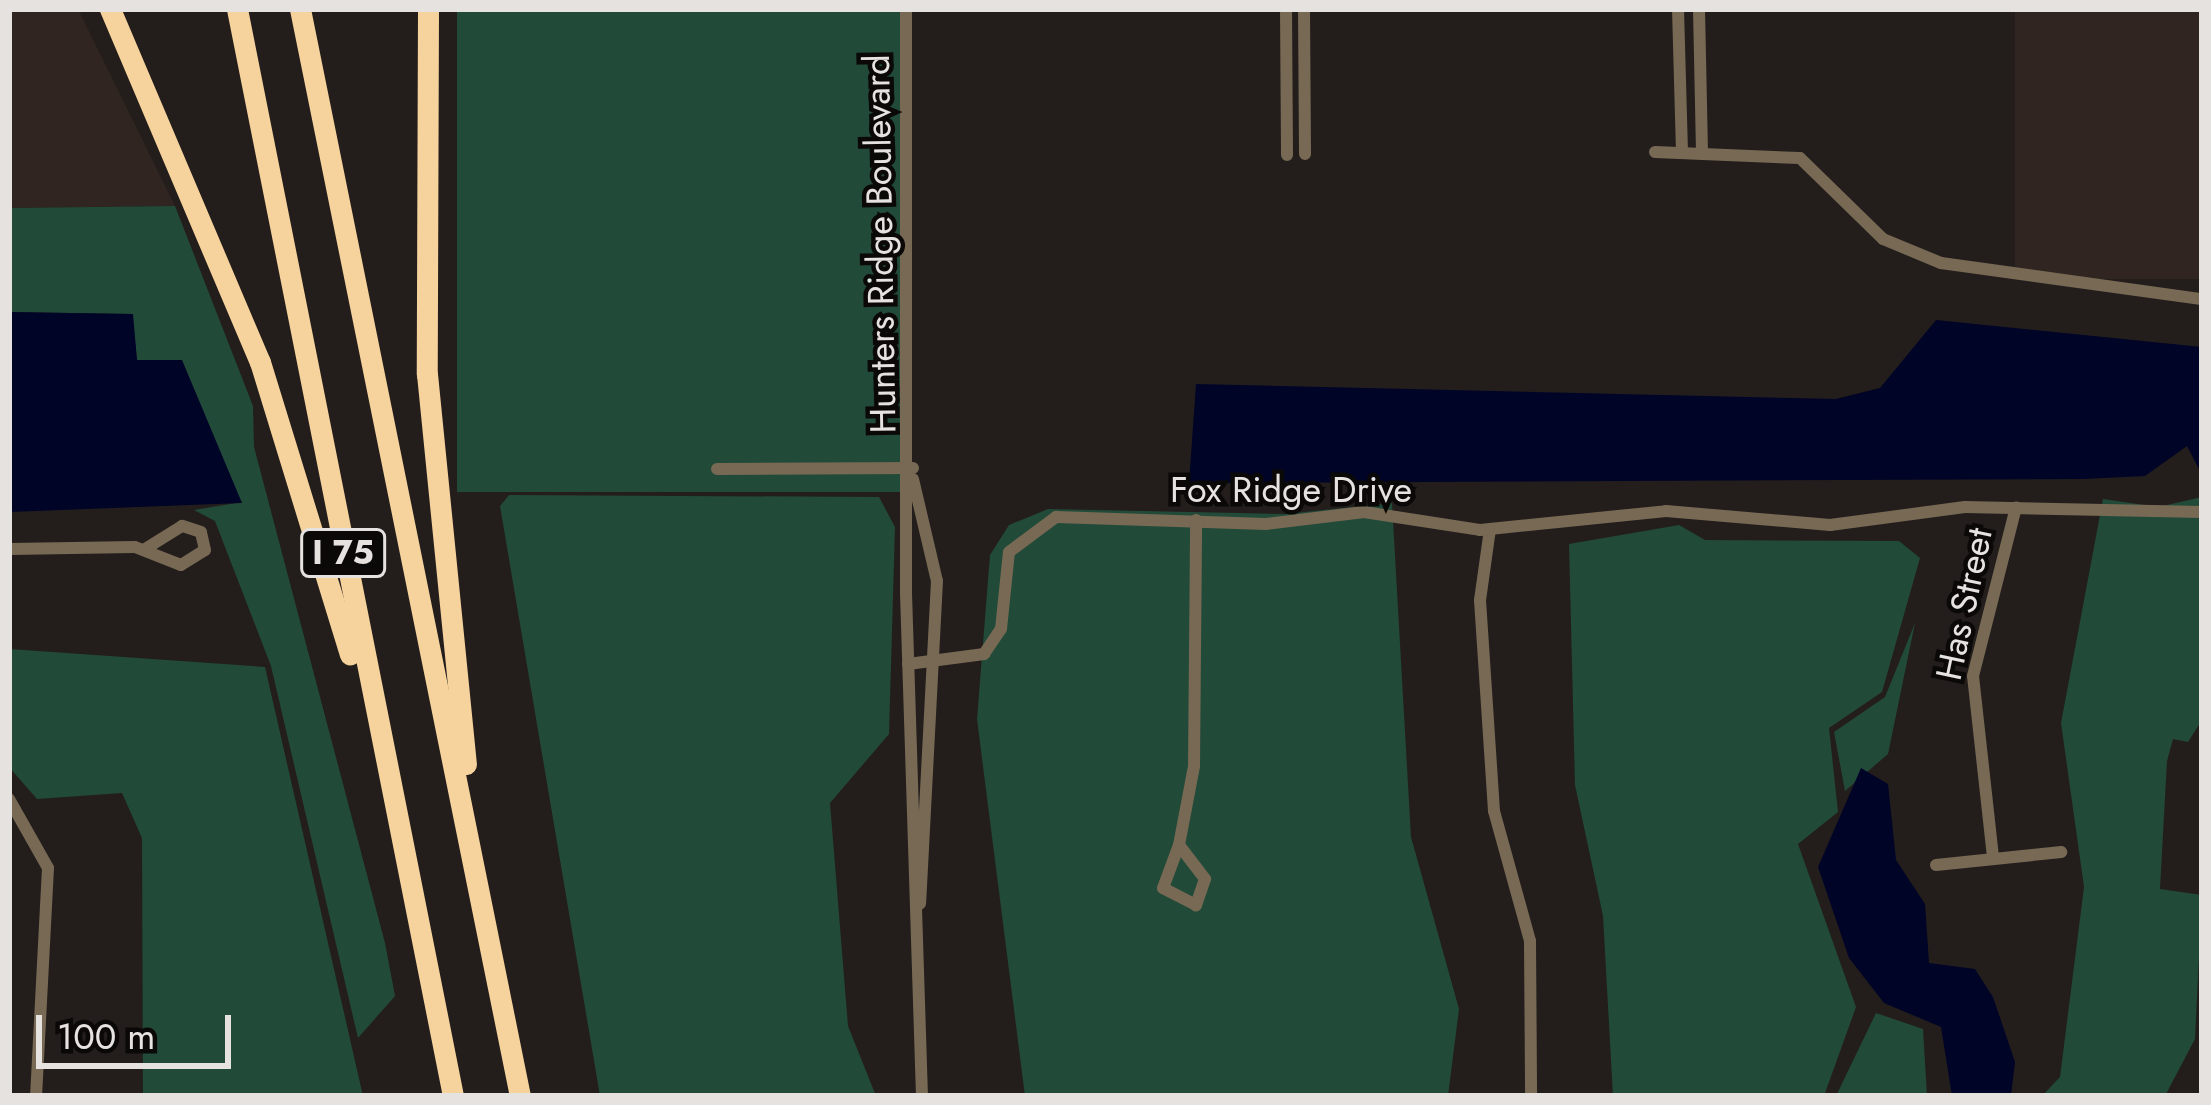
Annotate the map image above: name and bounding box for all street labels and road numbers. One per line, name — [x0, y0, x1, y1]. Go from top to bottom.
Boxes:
street label: Hunters Ridge Boulevard — [855, 54, 905, 434]
street label: Fox Ridge Drive — [1170, 468, 1412, 512]
street label: Has Street — [1927, 524, 2001, 684]
road number: I 75 — [298, 526, 388, 580]

